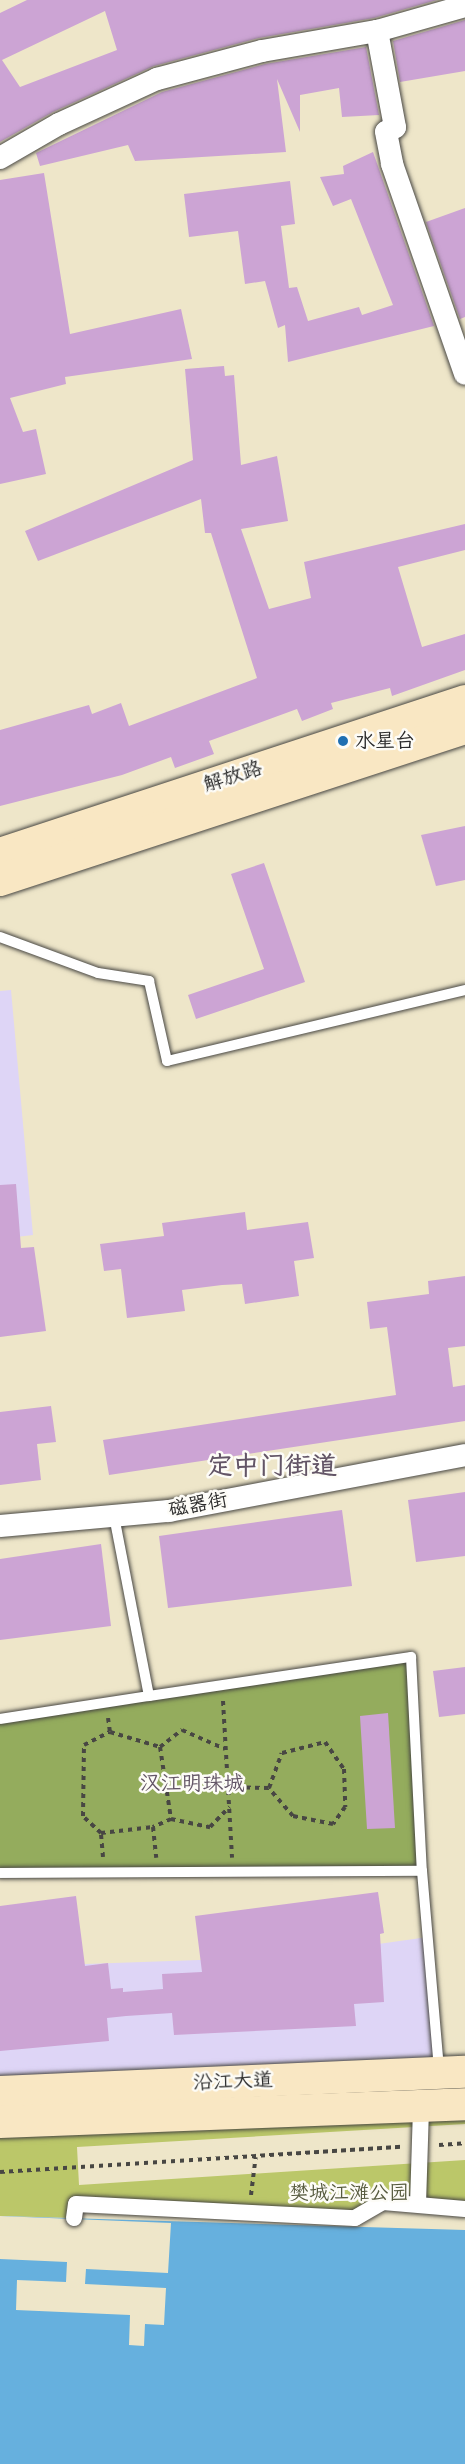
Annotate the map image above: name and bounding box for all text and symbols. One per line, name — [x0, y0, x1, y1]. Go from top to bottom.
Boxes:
place label: 水星台 — [355, 729, 415, 753]
marker: 水星台 — [336, 734, 350, 748]
street label: 解放路 — [201, 756, 265, 798]
district label: 定中门街道 — [207, 1452, 337, 1484]
street label: 磁器街 — [166, 1488, 230, 1522]
district label: 汉江明珠城 — [140, 1771, 244, 1797]
street label: 沿江大道 — [193, 2069, 273, 2095]
park label: 樊城江滩公园 — [289, 2181, 409, 2205]

